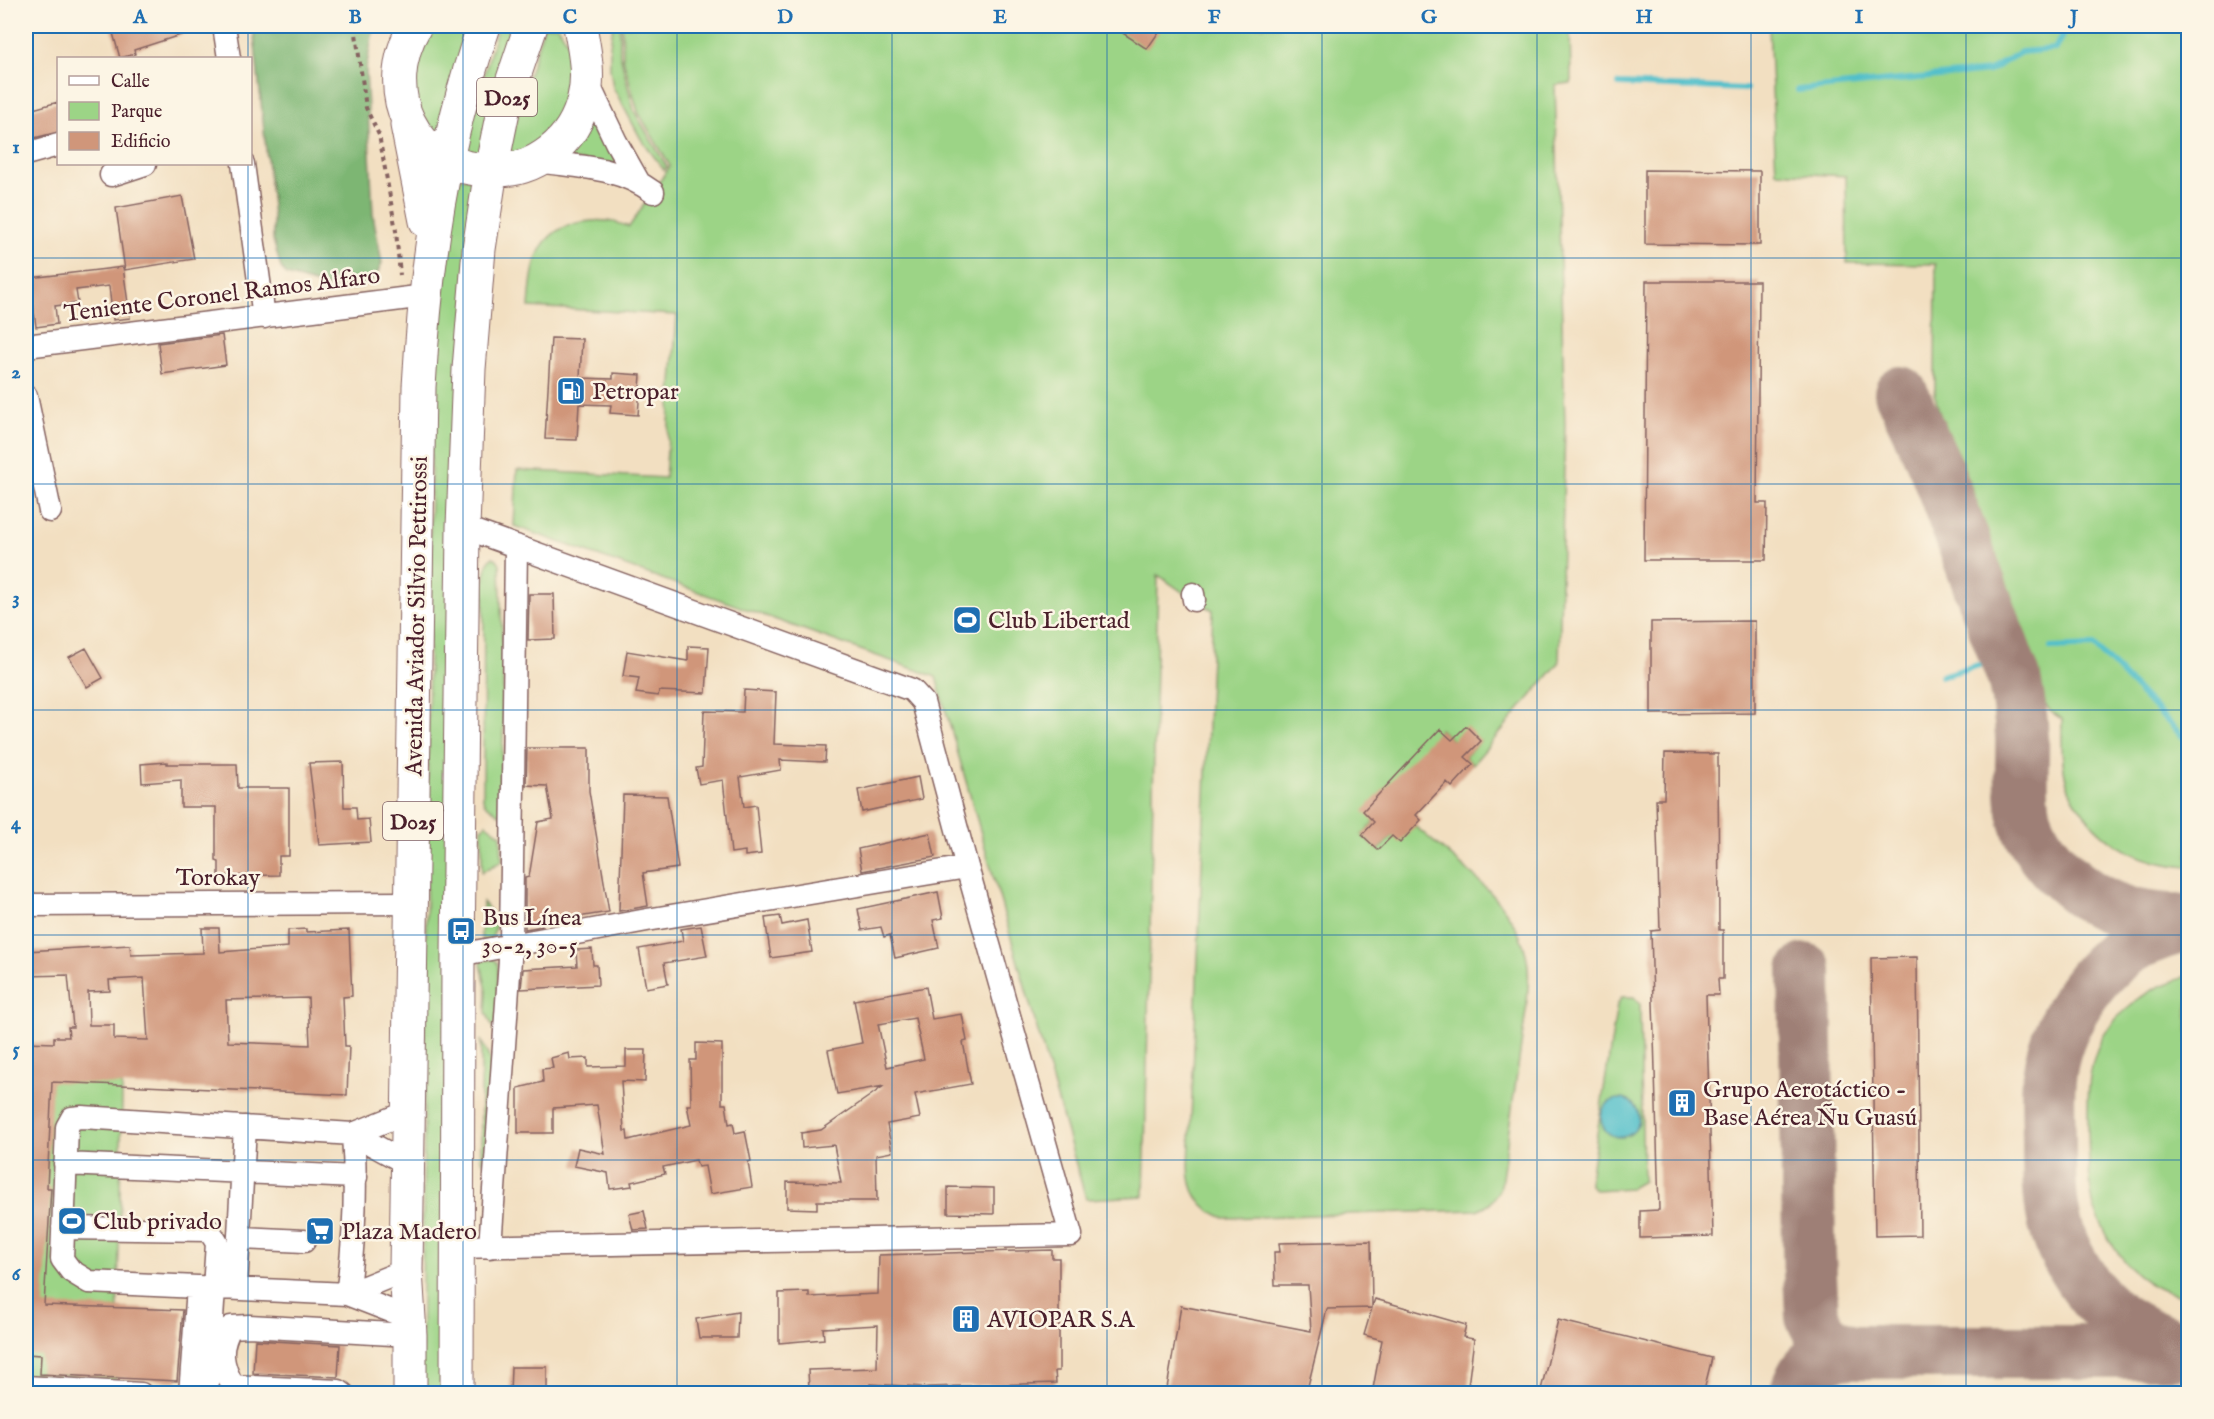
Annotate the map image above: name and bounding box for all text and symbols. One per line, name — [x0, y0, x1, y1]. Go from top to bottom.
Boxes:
text: A — [132, 5, 148, 30]
text: B — [348, 5, 362, 30]
text: C — [563, 5, 577, 30]
text: D — [777, 5, 793, 30]
text: E — [993, 5, 1007, 30]
text: F — [1208, 5, 1221, 30]
text: G — [1421, 5, 1438, 30]
text: H — [1635, 5, 1653, 30]
text: I — [1855, 5, 1864, 30]
text: J — [2067, 5, 2079, 30]
legend — [57, 57, 252, 165]
text: Calle — [111, 71, 150, 94]
road number: D025 — [477, 78, 537, 116]
text: Parque — [111, 101, 162, 124]
text: Edificio — [111, 131, 171, 154]
text: 1 — [12, 135, 20, 160]
street label: Teniente Coronel Ramos Alfaro — [62, 261, 382, 330]
text: 2 — [11, 360, 21, 385]
fuel station icon: Petropar — [555, 375, 587, 407]
place label: Petropar — [592, 377, 679, 408]
street label: Avenida Aviador Silvio Pettirossi — [399, 456, 436, 777]
text: 3 — [12, 586, 20, 611]
sports icon: Club Libertad — [951, 604, 983, 636]
place label: Club Libertad — [988, 606, 1130, 637]
road number: D025 — [383, 802, 443, 840]
text: 4 — [11, 811, 22, 836]
street label: Torokay — [176, 863, 261, 894]
place label: Bus Línea 30-2, 30-5 — [482, 903, 582, 962]
bus stop icon: Bus Línea 30-2, 30-5 — [445, 915, 477, 947]
text: 5 — [12, 1037, 20, 1062]
place label: Grupo Aerotáctico - Base Aérea Ñu Guasú — [1703, 1075, 1917, 1134]
building icon: Grupo Aerotáctico - Base Aérea Ñu Guasú — [1666, 1087, 1698, 1119]
sports icon: Club privado — [56, 1205, 88, 1237]
place label: Club privado — [93, 1207, 222, 1238]
supermarket icon: Plaza Madero — [304, 1215, 336, 1247]
place label: Plaza Madero — [341, 1217, 477, 1248]
text: 6 — [12, 1262, 22, 1287]
building icon: AVIOPAR S.A — [950, 1303, 982, 1335]
place label: AVIOPAR S.A — [986, 1305, 1135, 1336]

